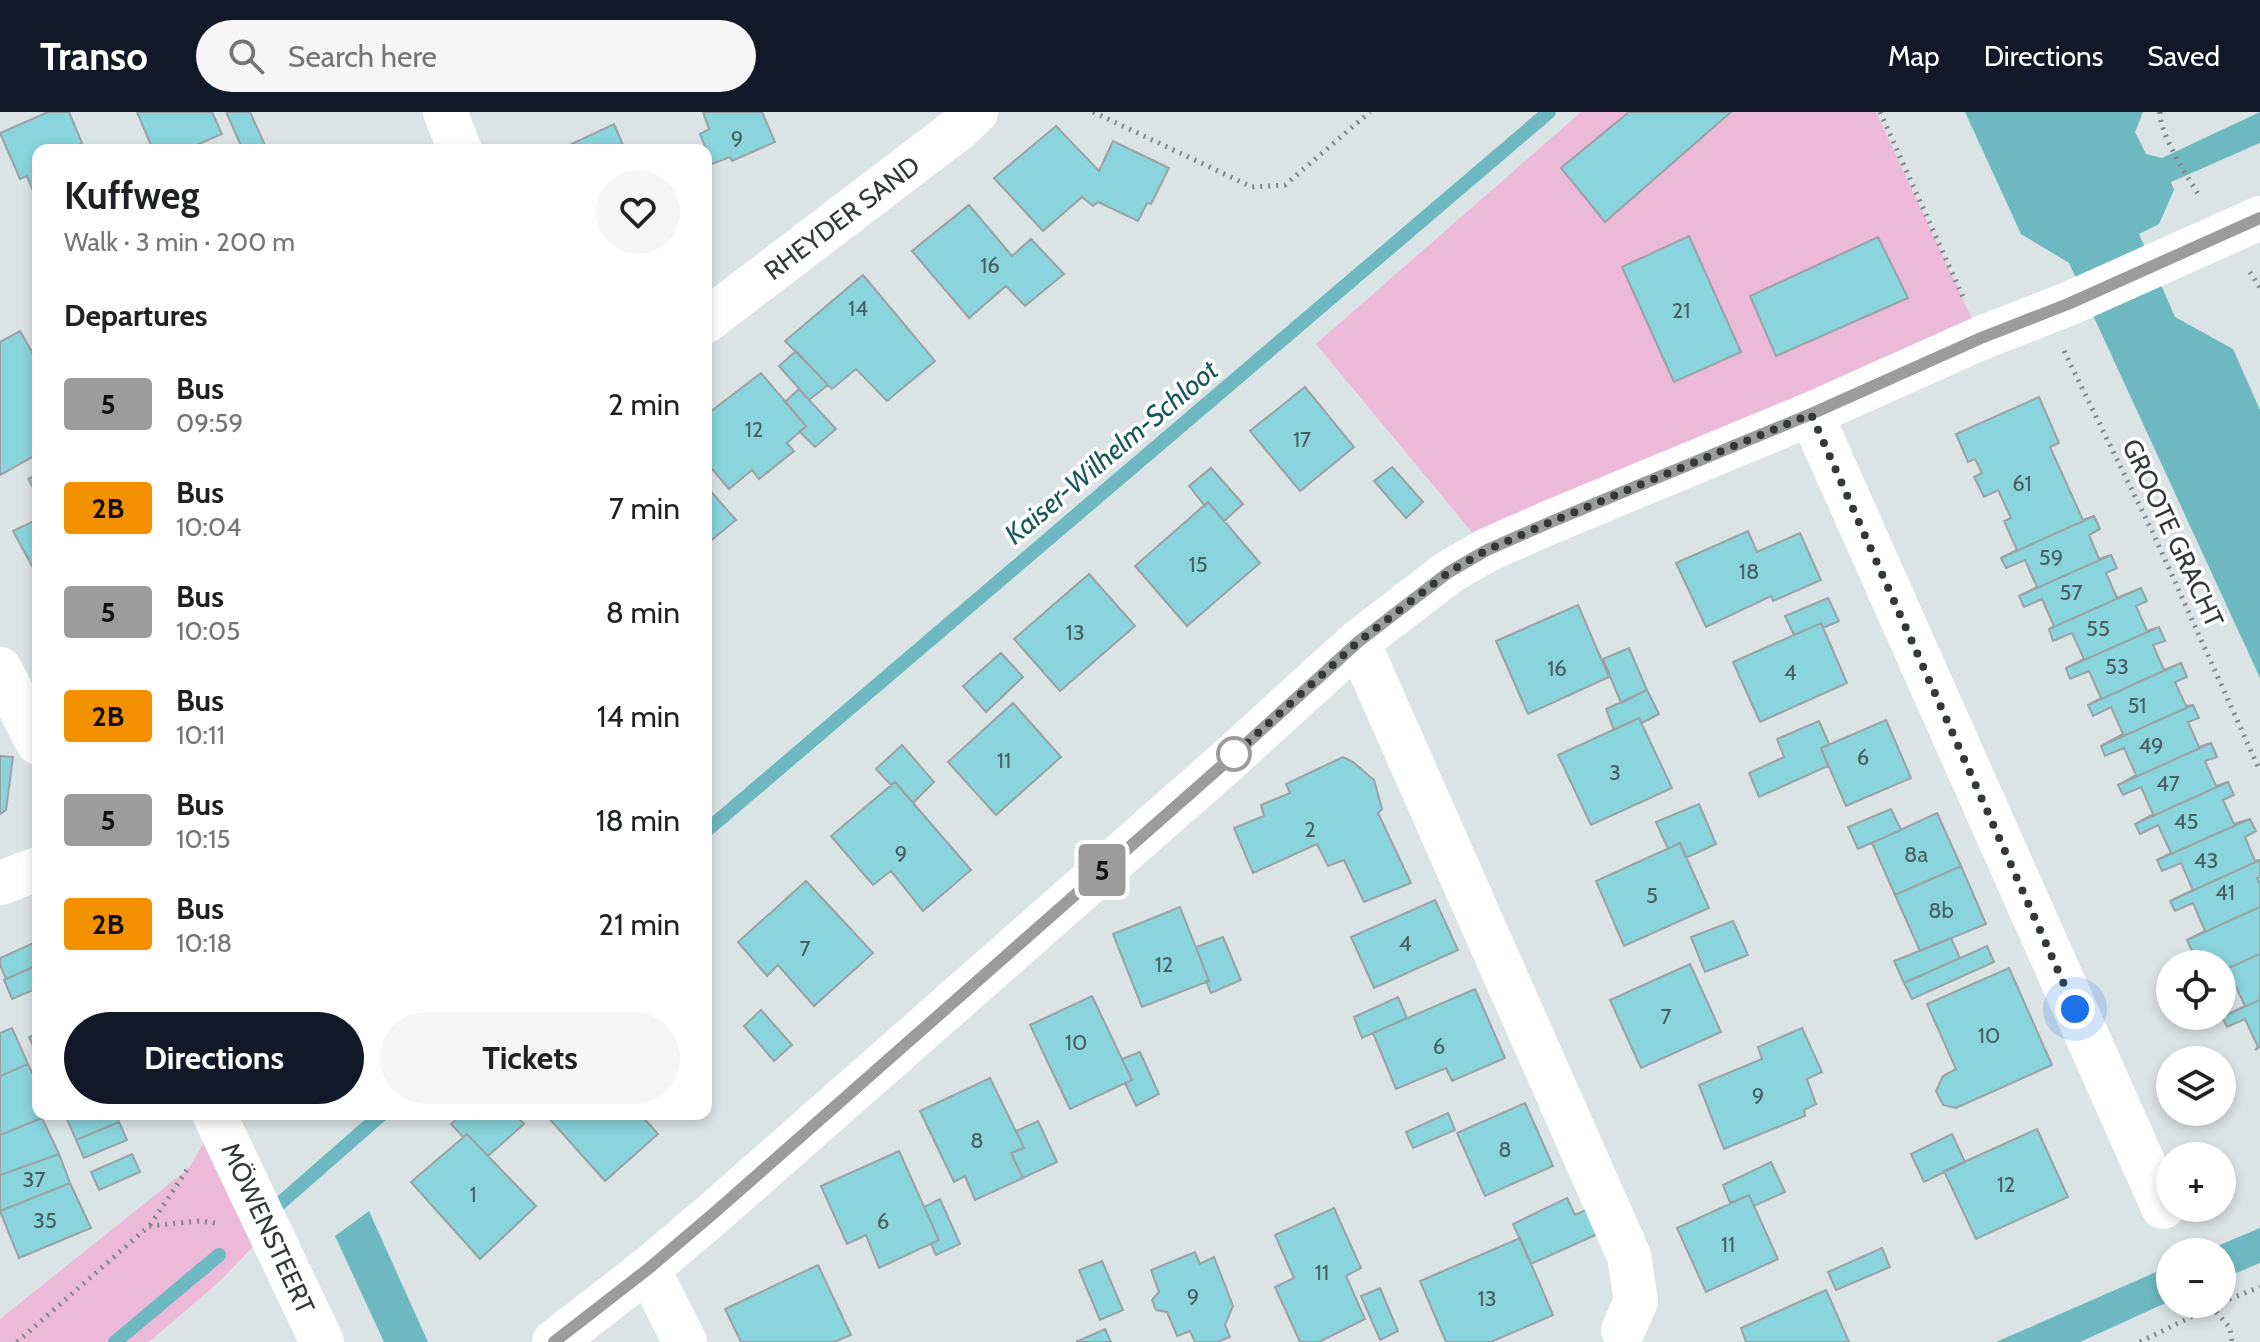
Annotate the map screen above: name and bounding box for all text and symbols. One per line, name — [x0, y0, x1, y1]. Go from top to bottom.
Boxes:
search box — [196, 20, 756, 92]
text: Transo — [40, 33, 148, 80]
icon: search — [224, 34, 268, 78]
text: Search here — [288, 38, 437, 75]
text: Map — [1888, 39, 1940, 73]
text: Directions — [1984, 39, 2103, 73]
text: Saved — [2147, 39, 2220, 73]
house number: 9 — [731, 125, 743, 152]
street label: RHEYDER SAND — [758, 149, 926, 287]
button: heart — [596, 170, 680, 254]
text: Kuffweg — [64, 172, 199, 219]
text: Walk · 3 min · 200 m — [64, 226, 295, 258]
house number: 16 — [980, 252, 1000, 279]
house number: 14 — [848, 295, 868, 322]
text: Departures — [64, 297, 208, 334]
house number: 21 — [1672, 297, 1690, 324]
water label: Kaiser-Wilhelm-Schloot — [997, 353, 1225, 551]
text: Bus — [176, 370, 224, 407]
text: 2 min — [608, 386, 680, 423]
text: 5 — [100, 387, 116, 421]
text: 09:59 — [176, 407, 243, 439]
house number: 12 — [745, 416, 763, 443]
house number: 17 — [1293, 426, 1311, 453]
street label: GROOTE GRACHT — [2115, 434, 2231, 632]
house number: 61 — [2012, 470, 2032, 497]
text: Bus — [176, 474, 224, 511]
text: 7 min — [609, 490, 680, 527]
text: 2B — [92, 491, 124, 525]
text: 10:04 — [176, 511, 241, 543]
house number: 59 — [2039, 544, 2063, 571]
house number: 15 — [1188, 551, 1208, 578]
house number: 18 — [1739, 558, 1759, 585]
text: Bus — [176, 578, 224, 615]
house number: 57 — [2060, 579, 2082, 606]
text: 8 min — [606, 594, 680, 631]
text: 5 — [100, 595, 116, 629]
text: 10:05 — [176, 615, 240, 647]
house number: 55 — [2086, 615, 2110, 642]
house number: 13 — [1065, 619, 1085, 646]
house number: 53 — [2105, 653, 2129, 680]
house number: 16 — [1547, 655, 1567, 682]
house number: 4 — [1784, 659, 1797, 686]
text: Bus — [176, 682, 224, 719]
house number: 51 — [2127, 692, 2147, 719]
text: 14 min — [597, 698, 680, 735]
text: 2B — [92, 699, 124, 733]
text: 10:11 — [176, 719, 225, 751]
house number: 49 — [2138, 732, 2164, 759]
unlabelled marker — [1217, 737, 1251, 771]
house number: 6 — [1857, 744, 1869, 771]
house number: 11 — [997, 747, 1011, 774]
house number: 3 — [1609, 759, 1621, 786]
house number: 47 — [2156, 770, 2180, 797]
text: Bus — [176, 786, 224, 823]
text: 18 min — [596, 802, 680, 839]
text: 5 — [100, 803, 116, 837]
house number: 45 — [2174, 808, 2198, 835]
house number: 2 — [1304, 816, 1316, 843]
text: 10:15 — [176, 823, 231, 855]
house number: 9 — [895, 840, 907, 867]
house number: 8a — [1904, 841, 1928, 868]
line badge: 5 — [1076, 844, 1128, 896]
house number: 43 — [2194, 847, 2218, 874]
text: 5 — [1094, 853, 1110, 887]
house number: 41 — [2215, 879, 2235, 906]
house number: 5 — [1646, 882, 1658, 909]
text: Bus — [176, 890, 224, 927]
house number: 8b — [1928, 897, 1954, 924]
text: 21 min — [598, 906, 680, 943]
text: 2B — [92, 907, 124, 941]
text: 10:18 — [176, 927, 232, 959]
house number: 4 — [1399, 930, 1412, 957]
house number: 7 — [799, 935, 811, 962]
map controls — [2156, 950, 2236, 1318]
button: locate — [2156, 950, 2236, 1030]
house number: 12 — [1155, 951, 1173, 978]
your location — [2055, 989, 2095, 1029]
house number: 7 — [1660, 1003, 1672, 1030]
button: Directions — [64, 1012, 364, 1104]
button: Tickets — [380, 1012, 680, 1104]
house number: 10 — [1978, 1022, 2000, 1049]
house number: 10 — [1065, 1029, 1087, 1056]
house number: 6 — [1433, 1033, 1445, 1060]
button: layers — [2156, 1046, 2236, 1126]
house number: 9 — [1752, 1082, 1764, 1109]
house number: 8 — [970, 1127, 984, 1154]
house number: 8 — [1498, 1136, 1512, 1163]
street label: MÖWENSTEERT — [214, 1137, 322, 1319]
button: + — [2156, 1142, 2236, 1222]
house number: 37 — [23, 1166, 45, 1193]
house number: 12 — [1997, 1171, 2015, 1198]
house number: 1 — [469, 1181, 477, 1208]
house number: 35 — [33, 1207, 57, 1234]
house number: 6 — [877, 1208, 889, 1235]
house number: 11 — [1721, 1231, 1735, 1258]
button: − — [2156, 1238, 2236, 1318]
house number: 11 — [1315, 1259, 1329, 1286]
house number: 9 — [1187, 1283, 1199, 1310]
house number: 13 — [1477, 1285, 1497, 1312]

